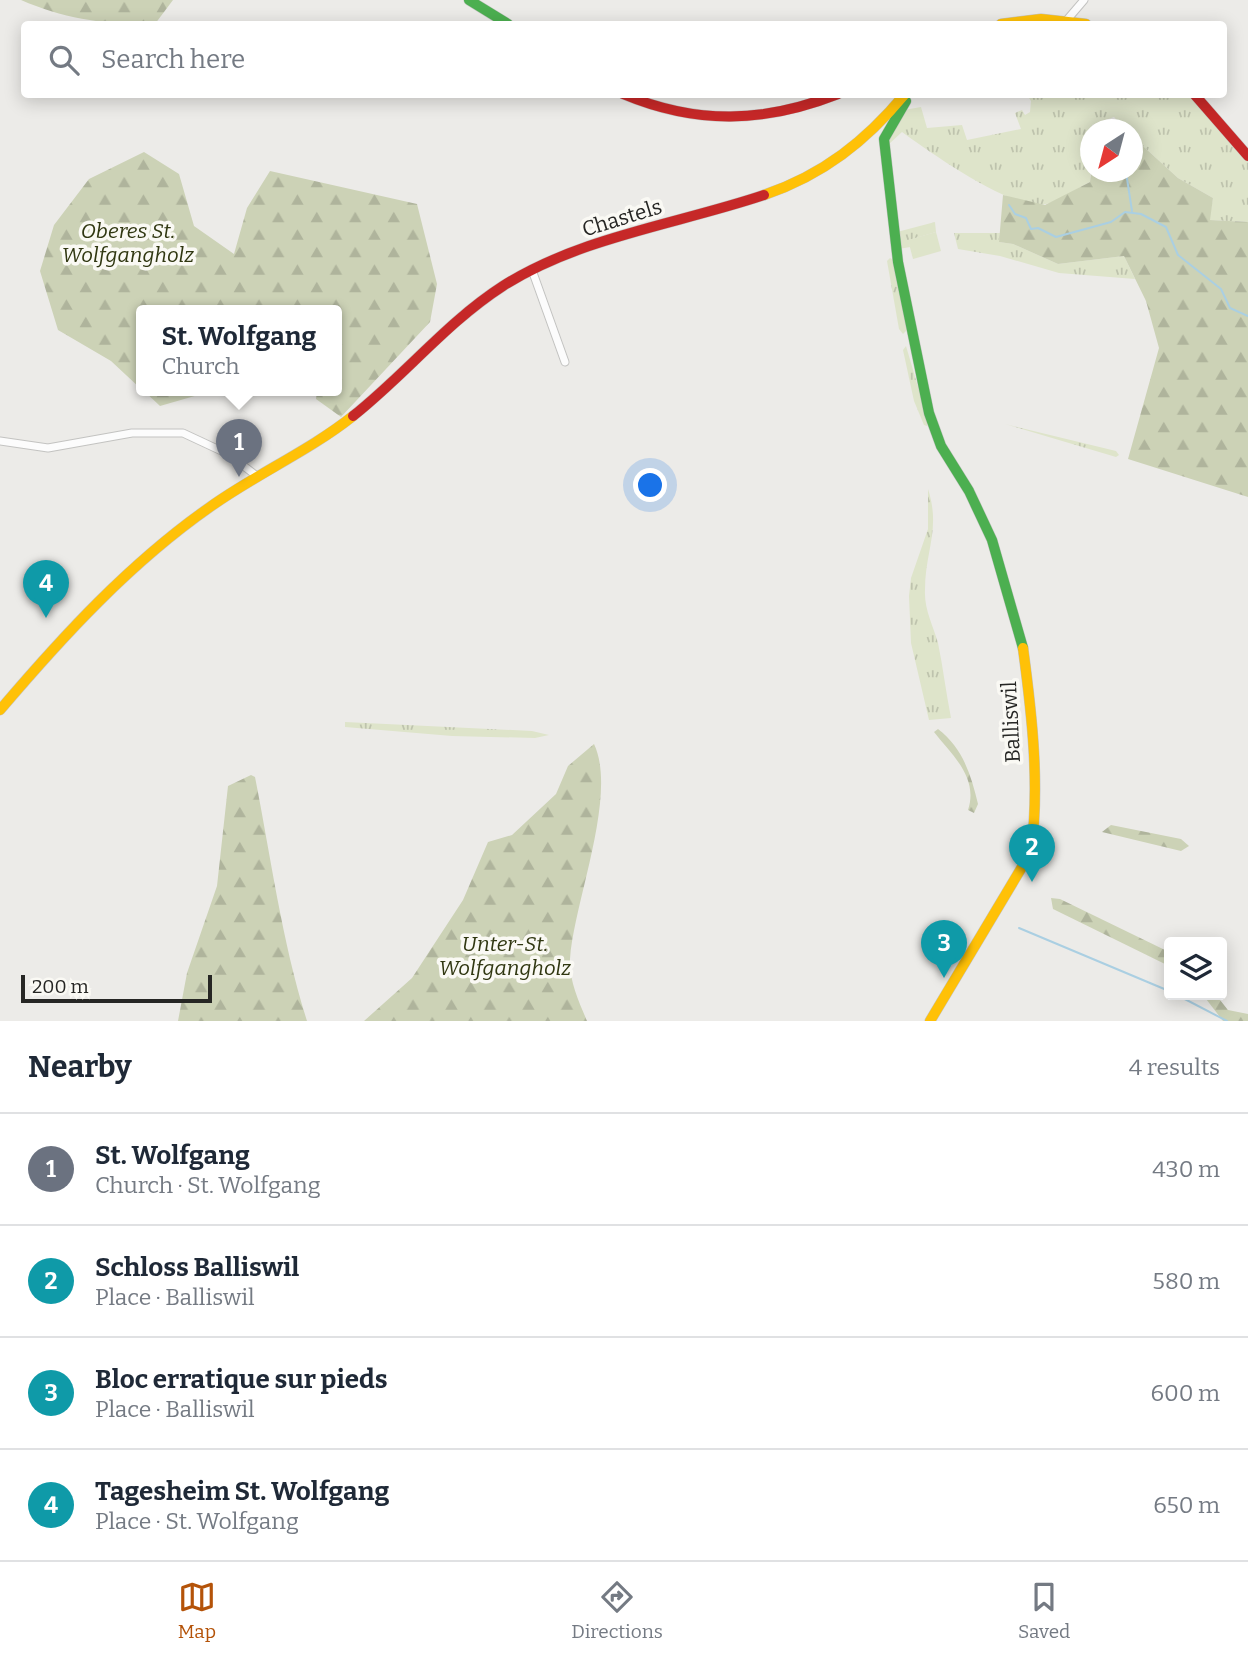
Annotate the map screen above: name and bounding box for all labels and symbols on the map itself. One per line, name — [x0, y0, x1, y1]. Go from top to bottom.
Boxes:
north arrow — [1080, 119, 1143, 182]
street label: Chastels — [579, 194, 665, 242]
park label: Oberes St. Wolfgangholz — [62, 218, 194, 268]
pin: 1 — [216, 419, 262, 477]
your location — [633, 468, 667, 502]
pin: 4 — [23, 560, 69, 618]
street label: Balliswil — [996, 681, 1026, 763]
pin: 2 — [1009, 824, 1055, 882]
pin: 3 — [921, 920, 967, 978]
park label: Unter-St. Wolfgangholz — [439, 931, 571, 981]
scale bar — [21, 972, 212, 1004]

